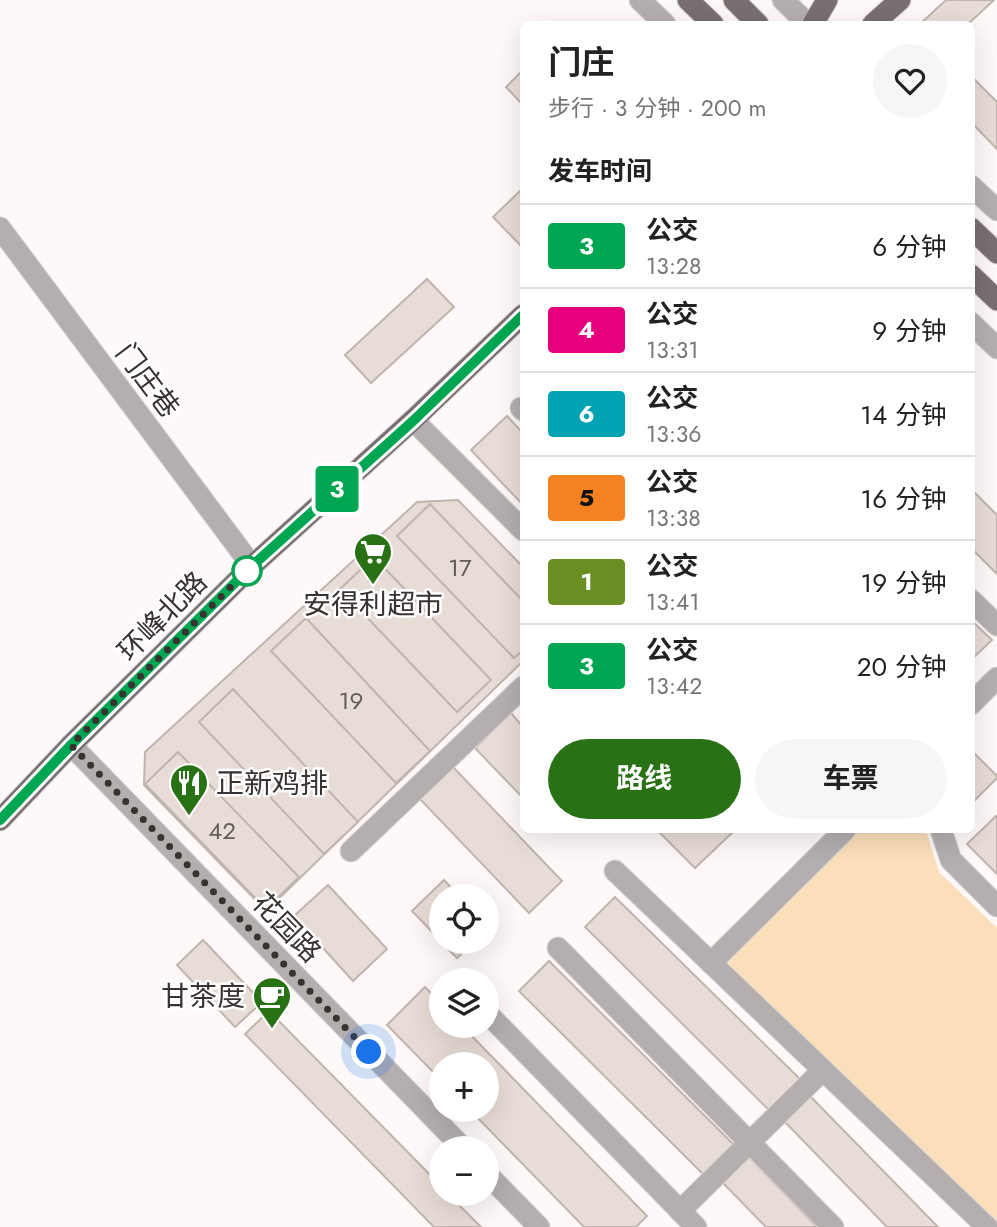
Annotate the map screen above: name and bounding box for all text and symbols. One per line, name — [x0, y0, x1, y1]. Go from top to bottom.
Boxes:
text: 门庄 — [548, 39, 614, 86]
button: heart — [873, 44, 947, 118]
text: 步行 · 3 分钟 · 200 m — [548, 91, 766, 125]
text: 发车时间 — [548, 152, 652, 190]
text: 公交 — [646, 211, 698, 249]
text: 3 — [579, 228, 594, 263]
text: 6 分钟 — [872, 228, 947, 266]
text: 13:28 — [646, 249, 701, 283]
text: 公交 — [646, 295, 698, 333]
text: 4 — [578, 312, 595, 347]
text: 9 分钟 — [872, 312, 947, 350]
text: 13:31 — [646, 333, 699, 367]
street label: 门庄巷 — [106, 334, 189, 426]
text: 公交 — [646, 379, 698, 417]
text: 6 — [578, 396, 595, 431]
text: 14 分钟 — [860, 396, 947, 434]
text: 13:36 — [646, 417, 702, 451]
text: 公交 — [646, 463, 698, 501]
line badge: 3 — [314, 466, 360, 512]
text: 3 — [330, 471, 344, 506]
text: 5 — [579, 480, 594, 515]
text: 16 分钟 — [861, 480, 947, 518]
text: 13:38 — [646, 501, 701, 535]
supermarket icon: 安得利超市 — [352, 531, 394, 586]
text: 公交 — [646, 547, 698, 585]
house number: 17 — [448, 550, 472, 585]
unlabelled marker — [232, 556, 262, 586]
street label: 环峰北路 — [108, 562, 216, 670]
text: 1 — [580, 564, 593, 599]
text: 19 分钟 — [861, 564, 947, 602]
place label: 安得利超市 — [303, 584, 443, 625]
text: 13:41 — [646, 585, 700, 619]
text: 公交 — [646, 631, 698, 669]
text: 3 — [579, 648, 594, 683]
text: 20 分钟 — [857, 648, 947, 686]
text: 13:42 — [646, 669, 702, 703]
house number: 19 — [339, 683, 363, 718]
button: 路线 — [548, 739, 741, 819]
button: 车票 — [755, 739, 947, 819]
restaurant icon: 正新鸡排 — [168, 762, 210, 817]
place label: 正新鸡排 — [216, 763, 328, 804]
house number: 42 — [208, 813, 236, 848]
street label: 花园路 — [243, 883, 331, 972]
map controls — [429, 884, 499, 1206]
button: locate — [429, 884, 499, 954]
button: layers — [429, 968, 499, 1038]
cafe icon: 甘茶度 — [251, 975, 293, 1030]
place label: 甘茶度 — [161, 976, 245, 1017]
your location — [351, 1034, 386, 1069]
button: + — [429, 1052, 499, 1122]
button: − — [429, 1136, 499, 1206]

